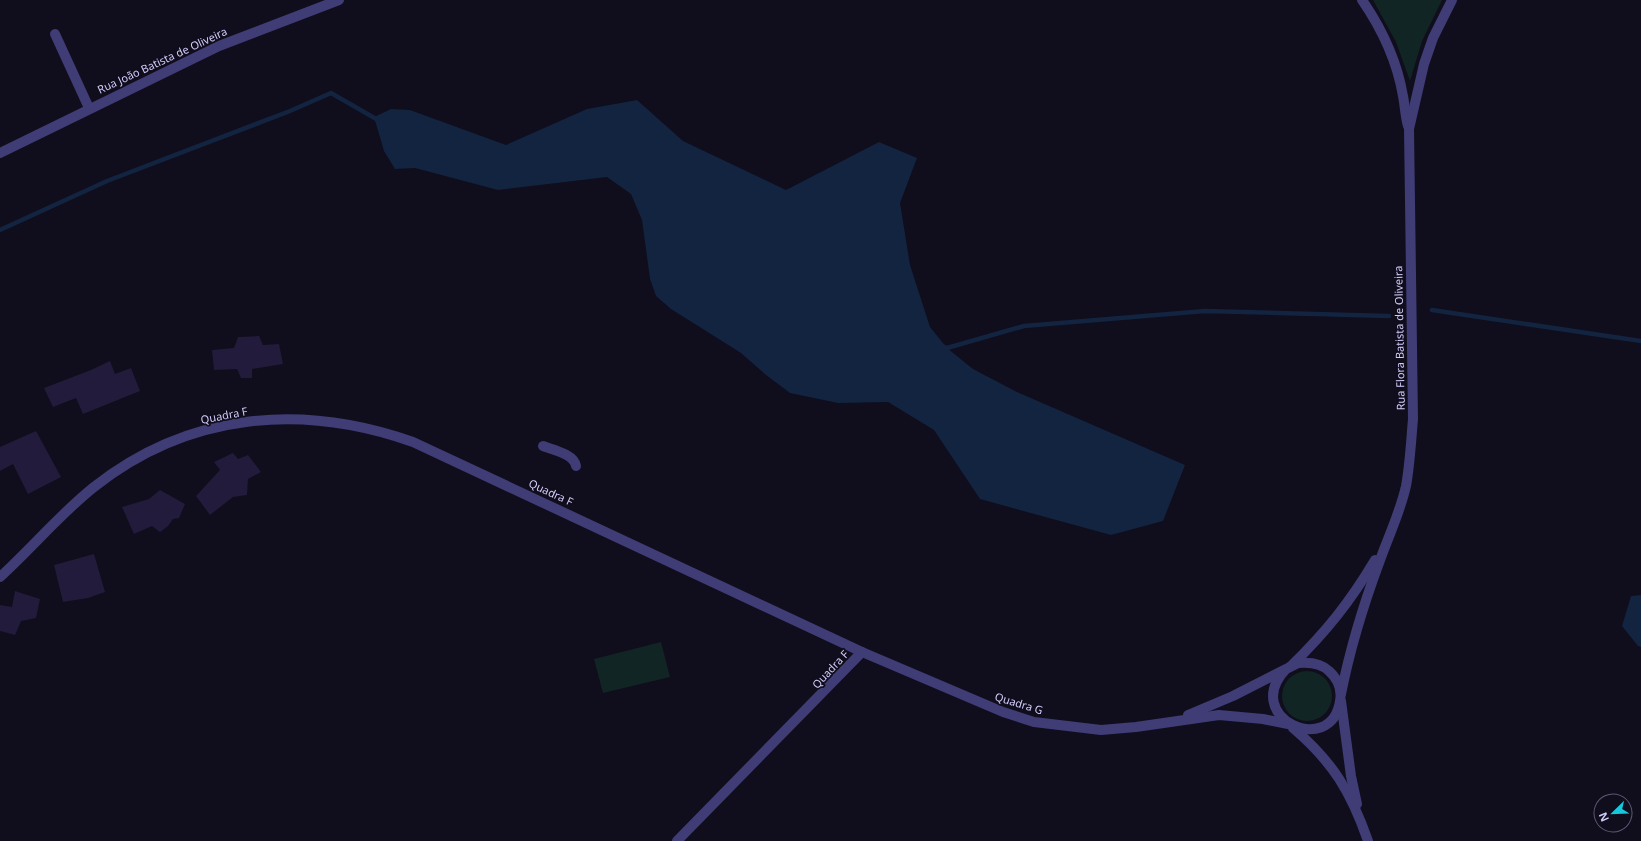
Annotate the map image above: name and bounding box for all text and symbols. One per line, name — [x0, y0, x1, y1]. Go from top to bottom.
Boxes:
street label: Rua João Batista de Oliveira — [95, 23, 229, 97]
street label: Rua Flora Batista de Oliveira — [1390, 265, 1408, 411]
street label: Quadra F — [199, 403, 249, 427]
street label: Quadra F — [526, 475, 576, 509]
street label: Quadra F — [808, 646, 852, 691]
street label: Quadra G — [993, 689, 1045, 717]
north arrow — [1593, 793, 1633, 833]
text: N — [1595, 810, 1612, 824]

